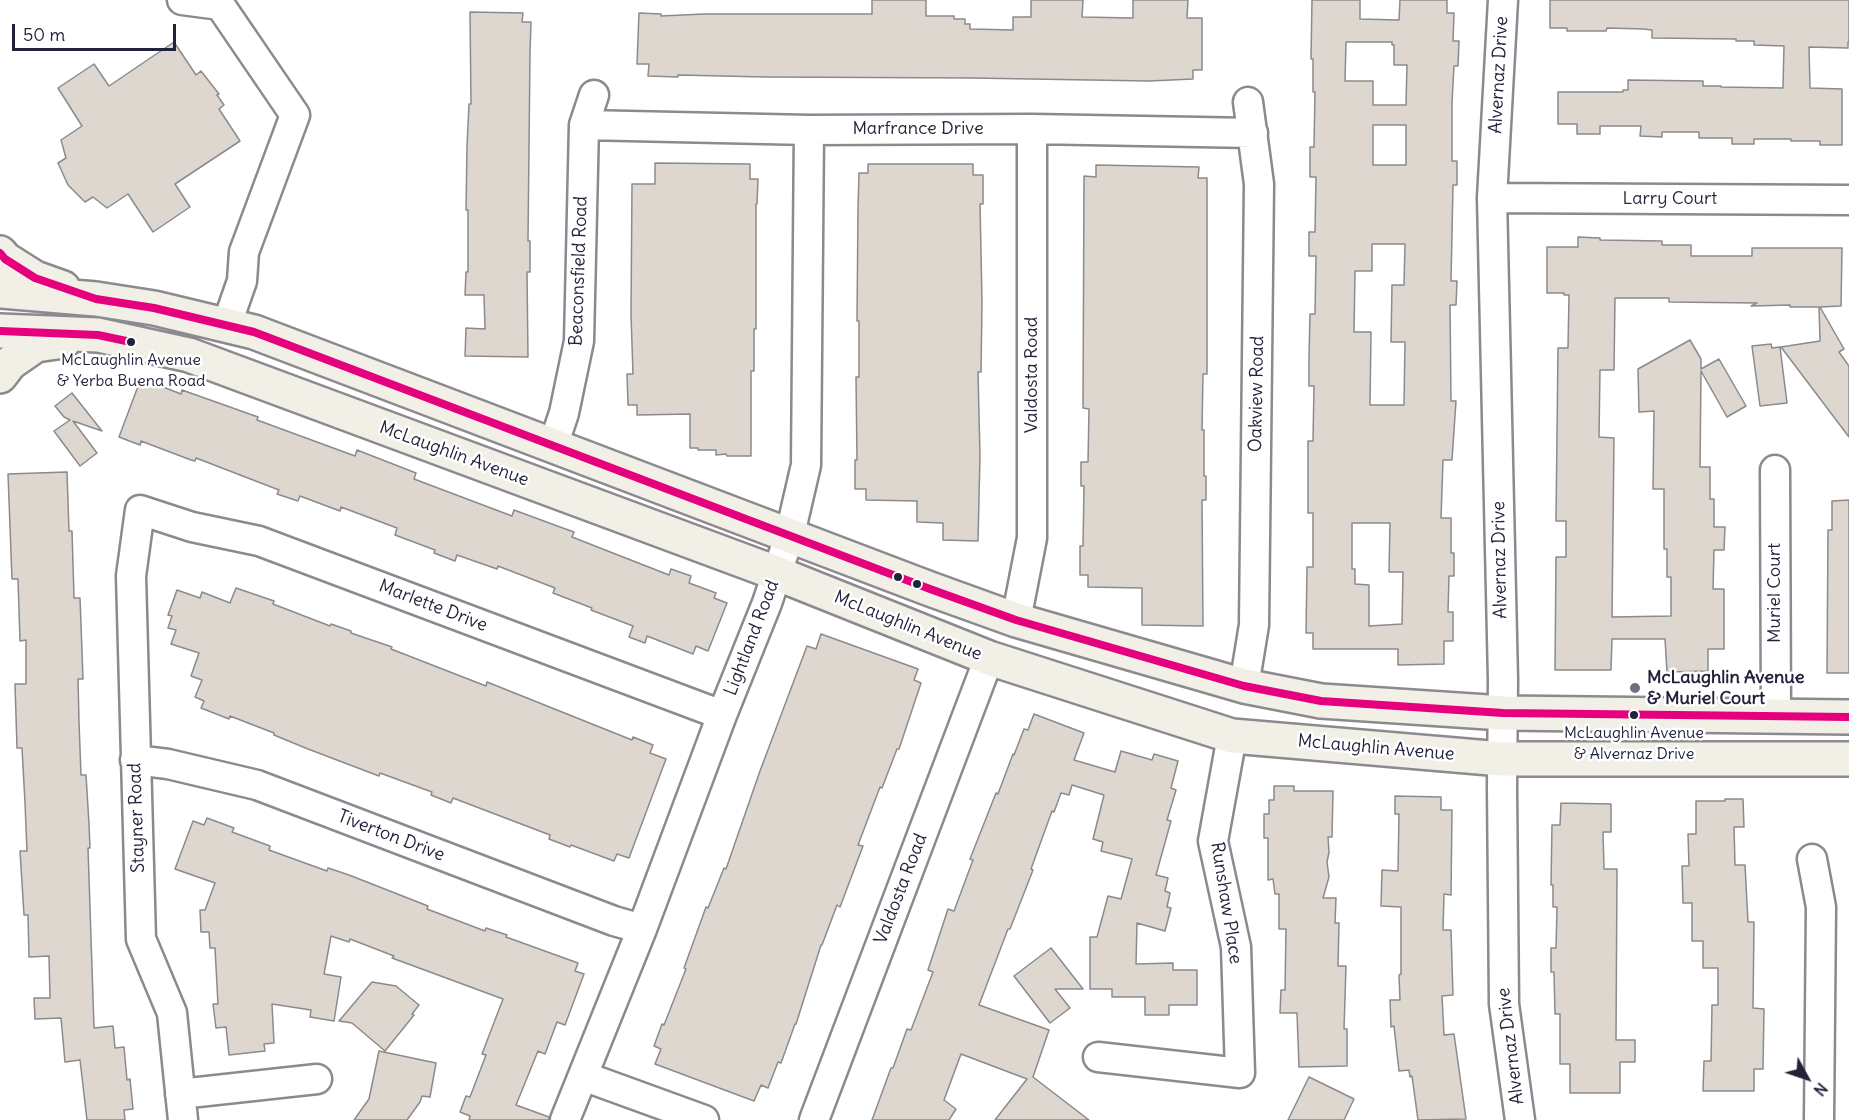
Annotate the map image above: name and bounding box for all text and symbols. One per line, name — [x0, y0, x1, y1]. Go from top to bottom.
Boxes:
scale bar — [15, 12, 178, 50]
street label: Alvernaz Drive — [1485, 16, 1513, 134]
text: 50 m — [23, 23, 65, 46]
street label: Marfrance Drive — [852, 118, 984, 140]
street label: Larry Court — [1623, 188, 1717, 210]
street label: Beaconsfield Road — [566, 196, 592, 346]
street label: Valdosta Road — [1021, 317, 1043, 433]
marker: McLaughlin Avenue & Yerba Buena Road — [125, 336, 137, 348]
street label: Oakview Road — [1245, 336, 1269, 452]
place label: McLaughlin Avenue & Yerba Buena Road — [57, 350, 205, 388]
street label: McLaughlin Avenue — [376, 417, 532, 491]
street label: Alvernaz Drive — [1488, 501, 1512, 619]
street label: Muriel Court — [1764, 543, 1786, 643]
unlabelled marker — [892, 571, 904, 583]
street label: Marlette Drive — [376, 575, 490, 637]
street label: Lightland Road — [720, 577, 784, 699]
unlabelled marker — [911, 578, 923, 590]
street label: McLaughlin Avenue — [831, 586, 985, 666]
place label: McLaughlin Avenue & Muriel Court — [1647, 667, 1804, 710]
marker: McLaughlin Avenue & Muriel Court — [1628, 681, 1642, 695]
marker: McLaughlin Avenue & Alvernaz Drive — [1628, 709, 1640, 721]
place label: McLaughlin Avenue & Alvernaz Drive — [1564, 723, 1704, 761]
street label: McLaughlin Avenue — [1297, 730, 1455, 766]
street label: Stayner Road — [124, 763, 150, 873]
street label: Tiverton Drive — [335, 806, 447, 866]
street label: Valdosta Road — [870, 831, 932, 947]
street label: Runshaw Place — [1206, 840, 1246, 966]
street label: Alvernaz Drive — [1493, 986, 1529, 1106]
north arrow — [1777, 1048, 1837, 1108]
text: N — [1810, 1079, 1832, 1100]

